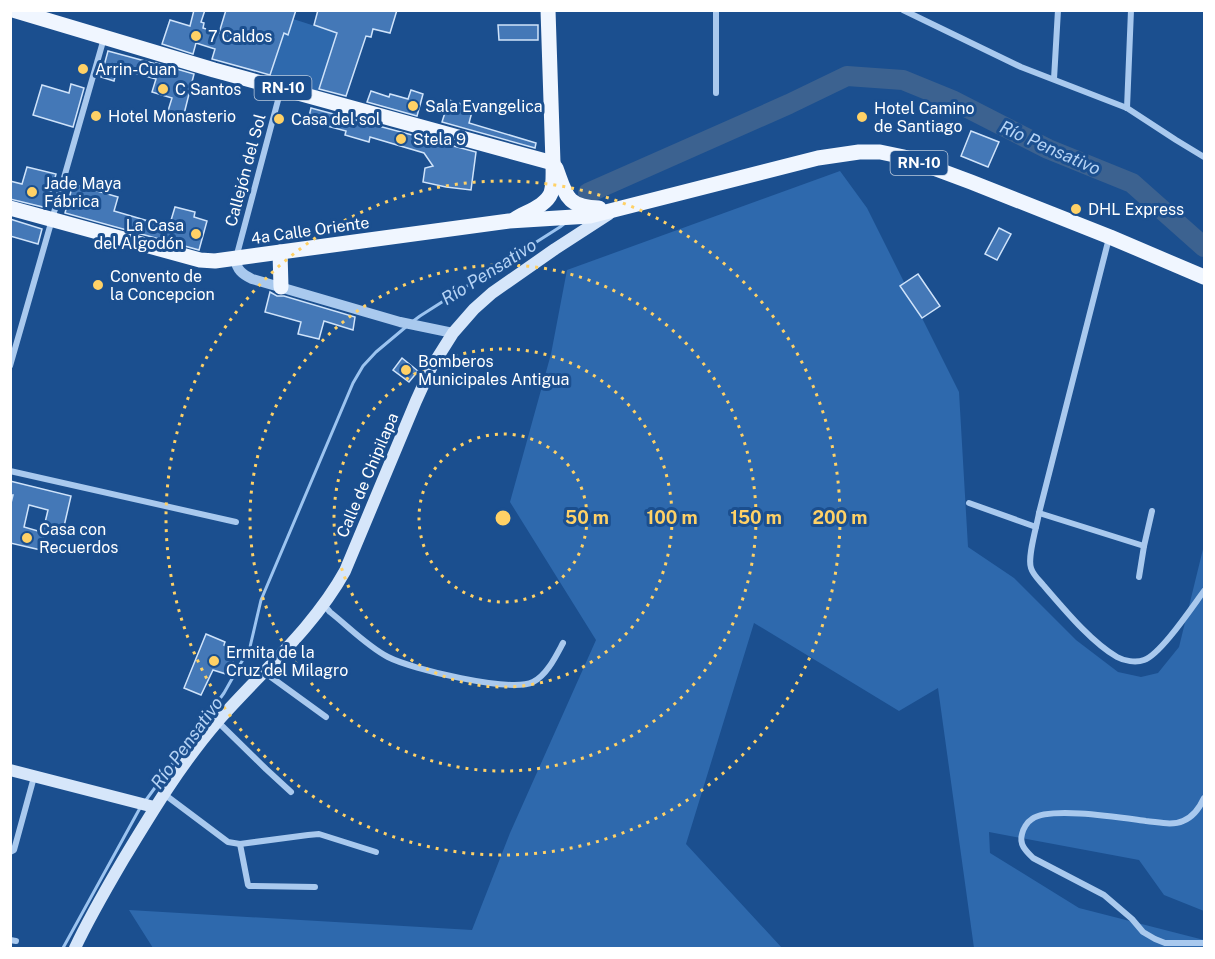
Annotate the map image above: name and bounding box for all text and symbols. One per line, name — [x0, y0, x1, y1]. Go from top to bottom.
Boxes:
place label: 7 Caldos — [208, 27, 272, 46]
marker: 7 Caldos — [189, 29, 203, 43]
place label: Arrin-Cuan — [95, 60, 177, 79]
marker: Arrin-Cuan — [76, 62, 90, 76]
road number: RN-10 — [254, 76, 312, 100]
place label: C Santos — [175, 80, 241, 99]
marker: C Santos — [156, 82, 170, 96]
place label: Sala Evangelica — [425, 97, 543, 116]
marker: Sala Evangelica — [406, 99, 420, 113]
place label: Hotel Camino de Santiago — [874, 99, 975, 136]
place label: Hotel Monasterio — [108, 107, 236, 126]
marker: Hotel Monasterio — [89, 109, 103, 123]
place label: Casa del sol — [291, 110, 381, 129]
marker: Hotel Camino de Santiago — [855, 110, 869, 124]
street label: Callejón del Sol — [221, 112, 270, 229]
marker: Casa del sol — [272, 112, 286, 126]
water label: Río Pensativo — [997, 116, 1104, 179]
place label: Stela 9 — [413, 130, 466, 149]
marker: Stela 9 — [394, 132, 408, 146]
road number: RN-10 — [890, 151, 948, 175]
place label: Jade Maya Fábrica — [44, 174, 121, 211]
marker: Jade Maya Fábrica — [25, 185, 39, 199]
place label: DHL Express — [1088, 200, 1184, 219]
marker: DHL Express — [1069, 202, 1083, 216]
street label: 4a Calle Oriente — [250, 213, 370, 248]
place label: La Casa del Algodón — [94, 216, 184, 253]
marker: La Casa del Algodón — [189, 227, 203, 241]
water label: Río Pensativo — [437, 234, 540, 309]
place label: Convento de la Concepcion — [110, 267, 215, 304]
marker: Convento de la Concepcion — [91, 278, 105, 292]
place label: Bomberos Municipales Antigua — [418, 352, 569, 389]
marker: Bomberos Municipales Antigua — [399, 363, 413, 377]
street label: Calle de Chipilapa — [333, 410, 402, 540]
text: 50 m — [565, 507, 609, 528]
text: 100 m — [646, 507, 698, 528]
text: 150 m — [730, 507, 782, 528]
text: 200 m — [813, 507, 867, 528]
centre of rings — [493, 508, 513, 528]
place label: Casa con Recuerdos — [39, 520, 118, 557]
marker: Casa con Recuerdos — [20, 531, 34, 545]
place label: Ermita de la Cruz del Milagro — [226, 643, 348, 680]
marker: Ermita de la Cruz del Milagro — [207, 654, 221, 668]
water label: Río Pensativo — [146, 693, 227, 793]

